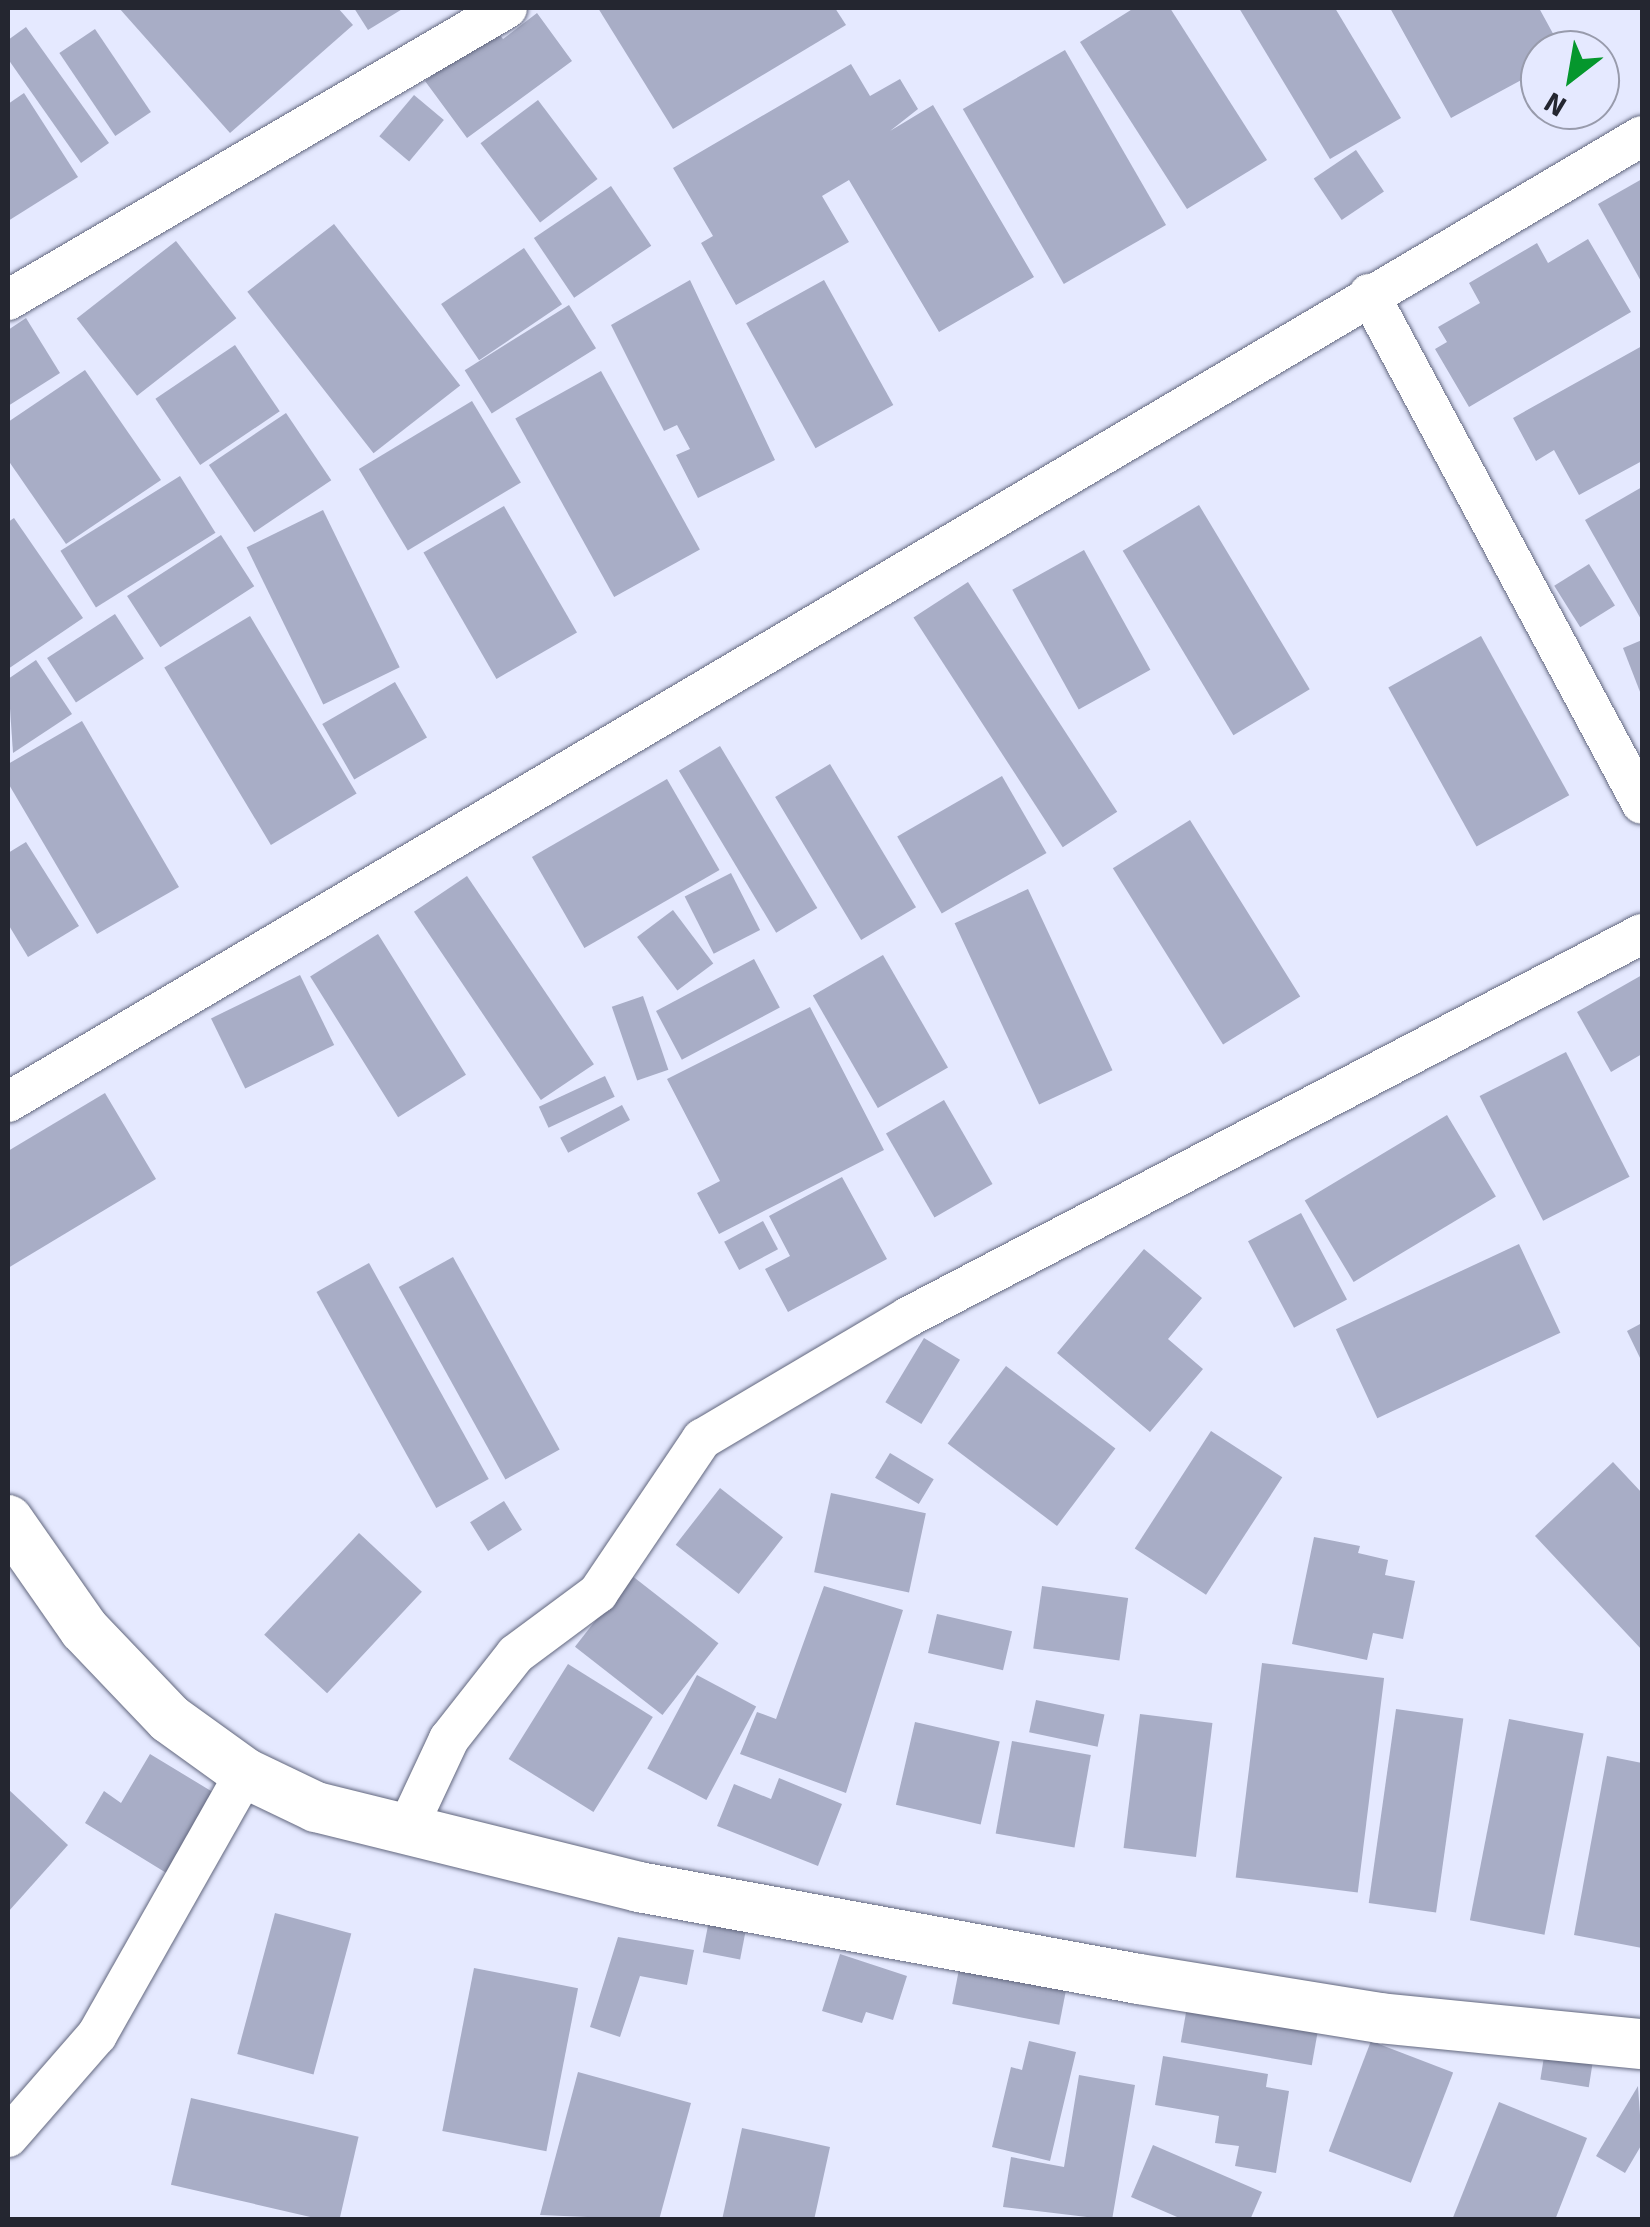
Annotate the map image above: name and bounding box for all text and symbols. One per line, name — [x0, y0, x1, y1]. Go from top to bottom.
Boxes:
north arrow — [1520, 30, 1620, 130]
text: N — [1538, 84, 1573, 124]

